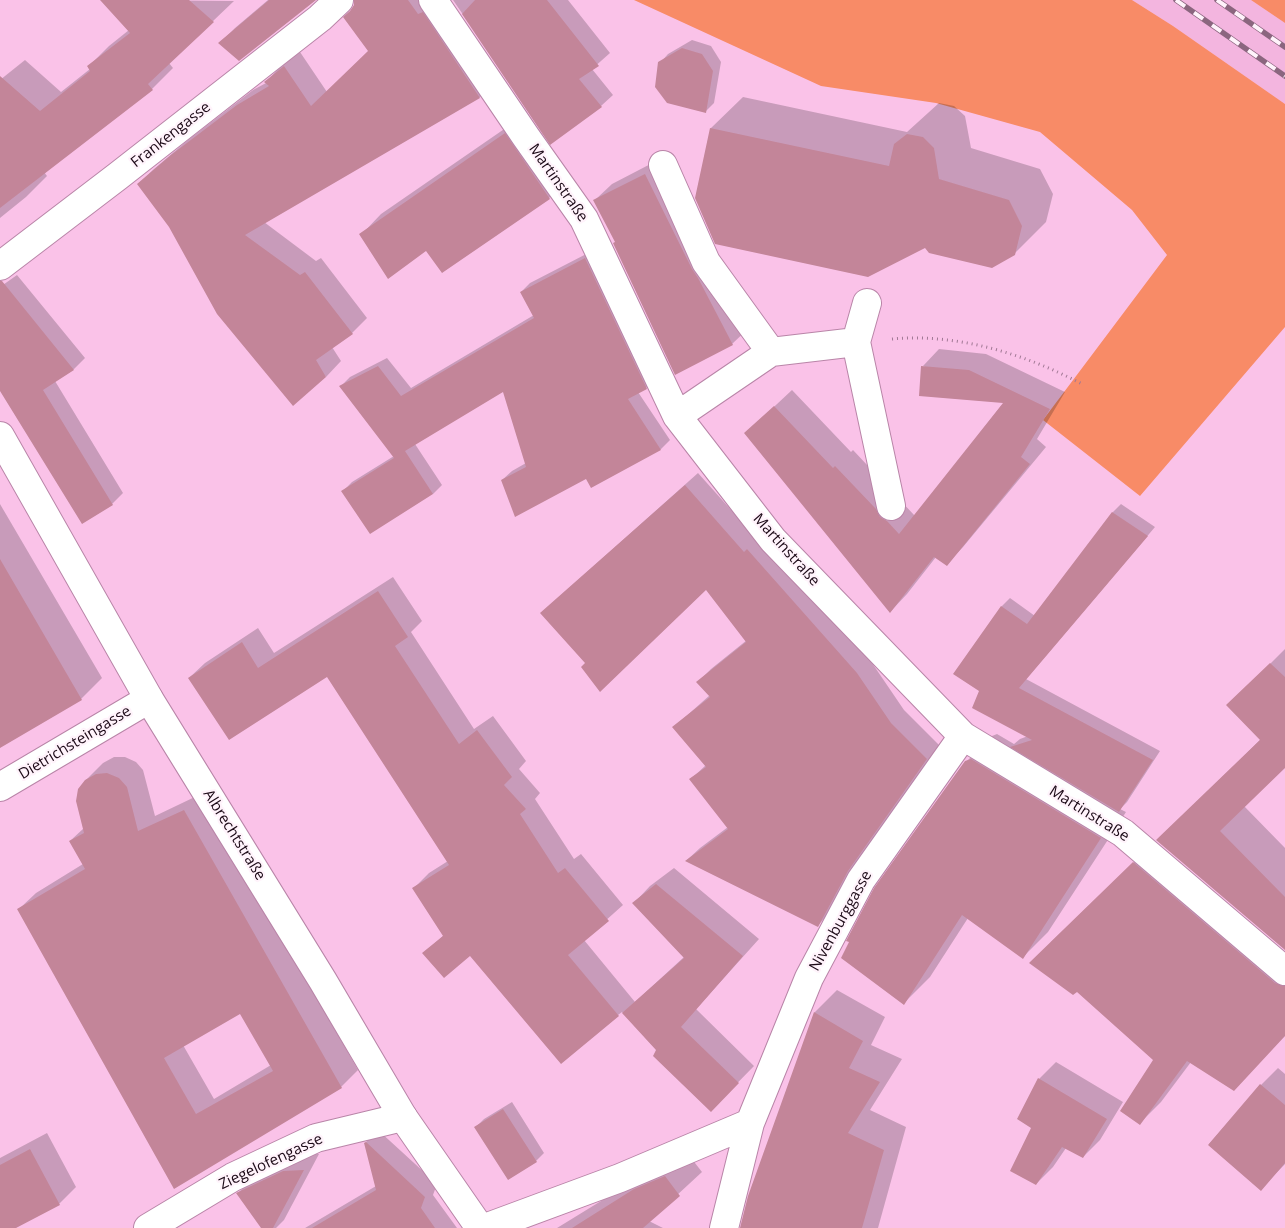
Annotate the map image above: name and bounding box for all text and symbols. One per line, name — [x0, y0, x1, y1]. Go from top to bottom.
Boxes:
street label: Frankengasse — [128, 98, 214, 172]
street label: Martinstraße — [525, 141, 591, 225]
street label: Martinstraße — [749, 510, 823, 590]
street label: Dietrichsteingasse — [16, 702, 134, 784]
street label: Martinstraße — [1046, 782, 1132, 846]
street label: Albrechtstraße — [199, 786, 269, 884]
street label: Nivenburggasse — [806, 868, 876, 974]
street label: Ziegelofengasse — [216, 1130, 326, 1194]

